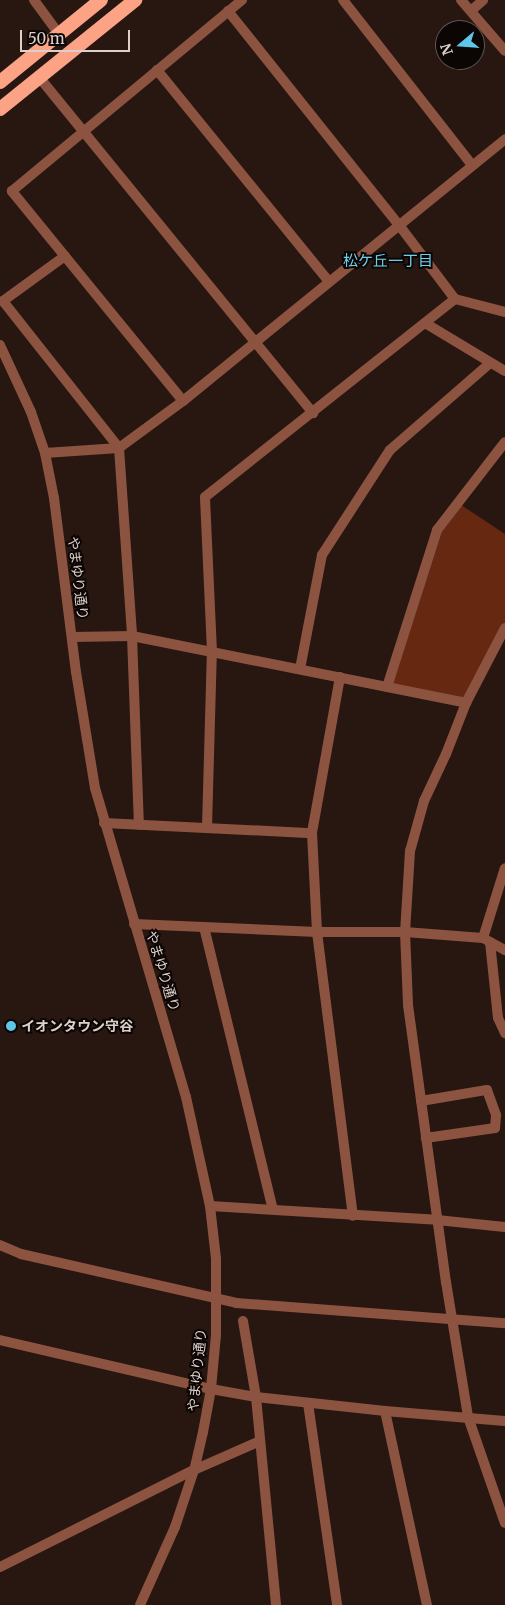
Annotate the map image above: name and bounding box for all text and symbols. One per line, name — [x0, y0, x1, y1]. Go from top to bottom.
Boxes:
scale bar — [22, 20, 132, 52]
north arrow — [435, 20, 485, 70]
text: 50 m — [28, 29, 65, 48]
text: N — [436, 41, 457, 57]
district label: 松ケ丘一丁目 — [343, 252, 433, 270]
street label: やまゆり通り — [65, 535, 91, 621]
street label: やまゆり通り — [143, 928, 183, 1014]
place label: イオンタウン守谷 — [21, 1018, 133, 1034]
marker: イオンタウン守谷 — [5, 1020, 17, 1032]
street label: やまゆり通り — [184, 1327, 210, 1413]

